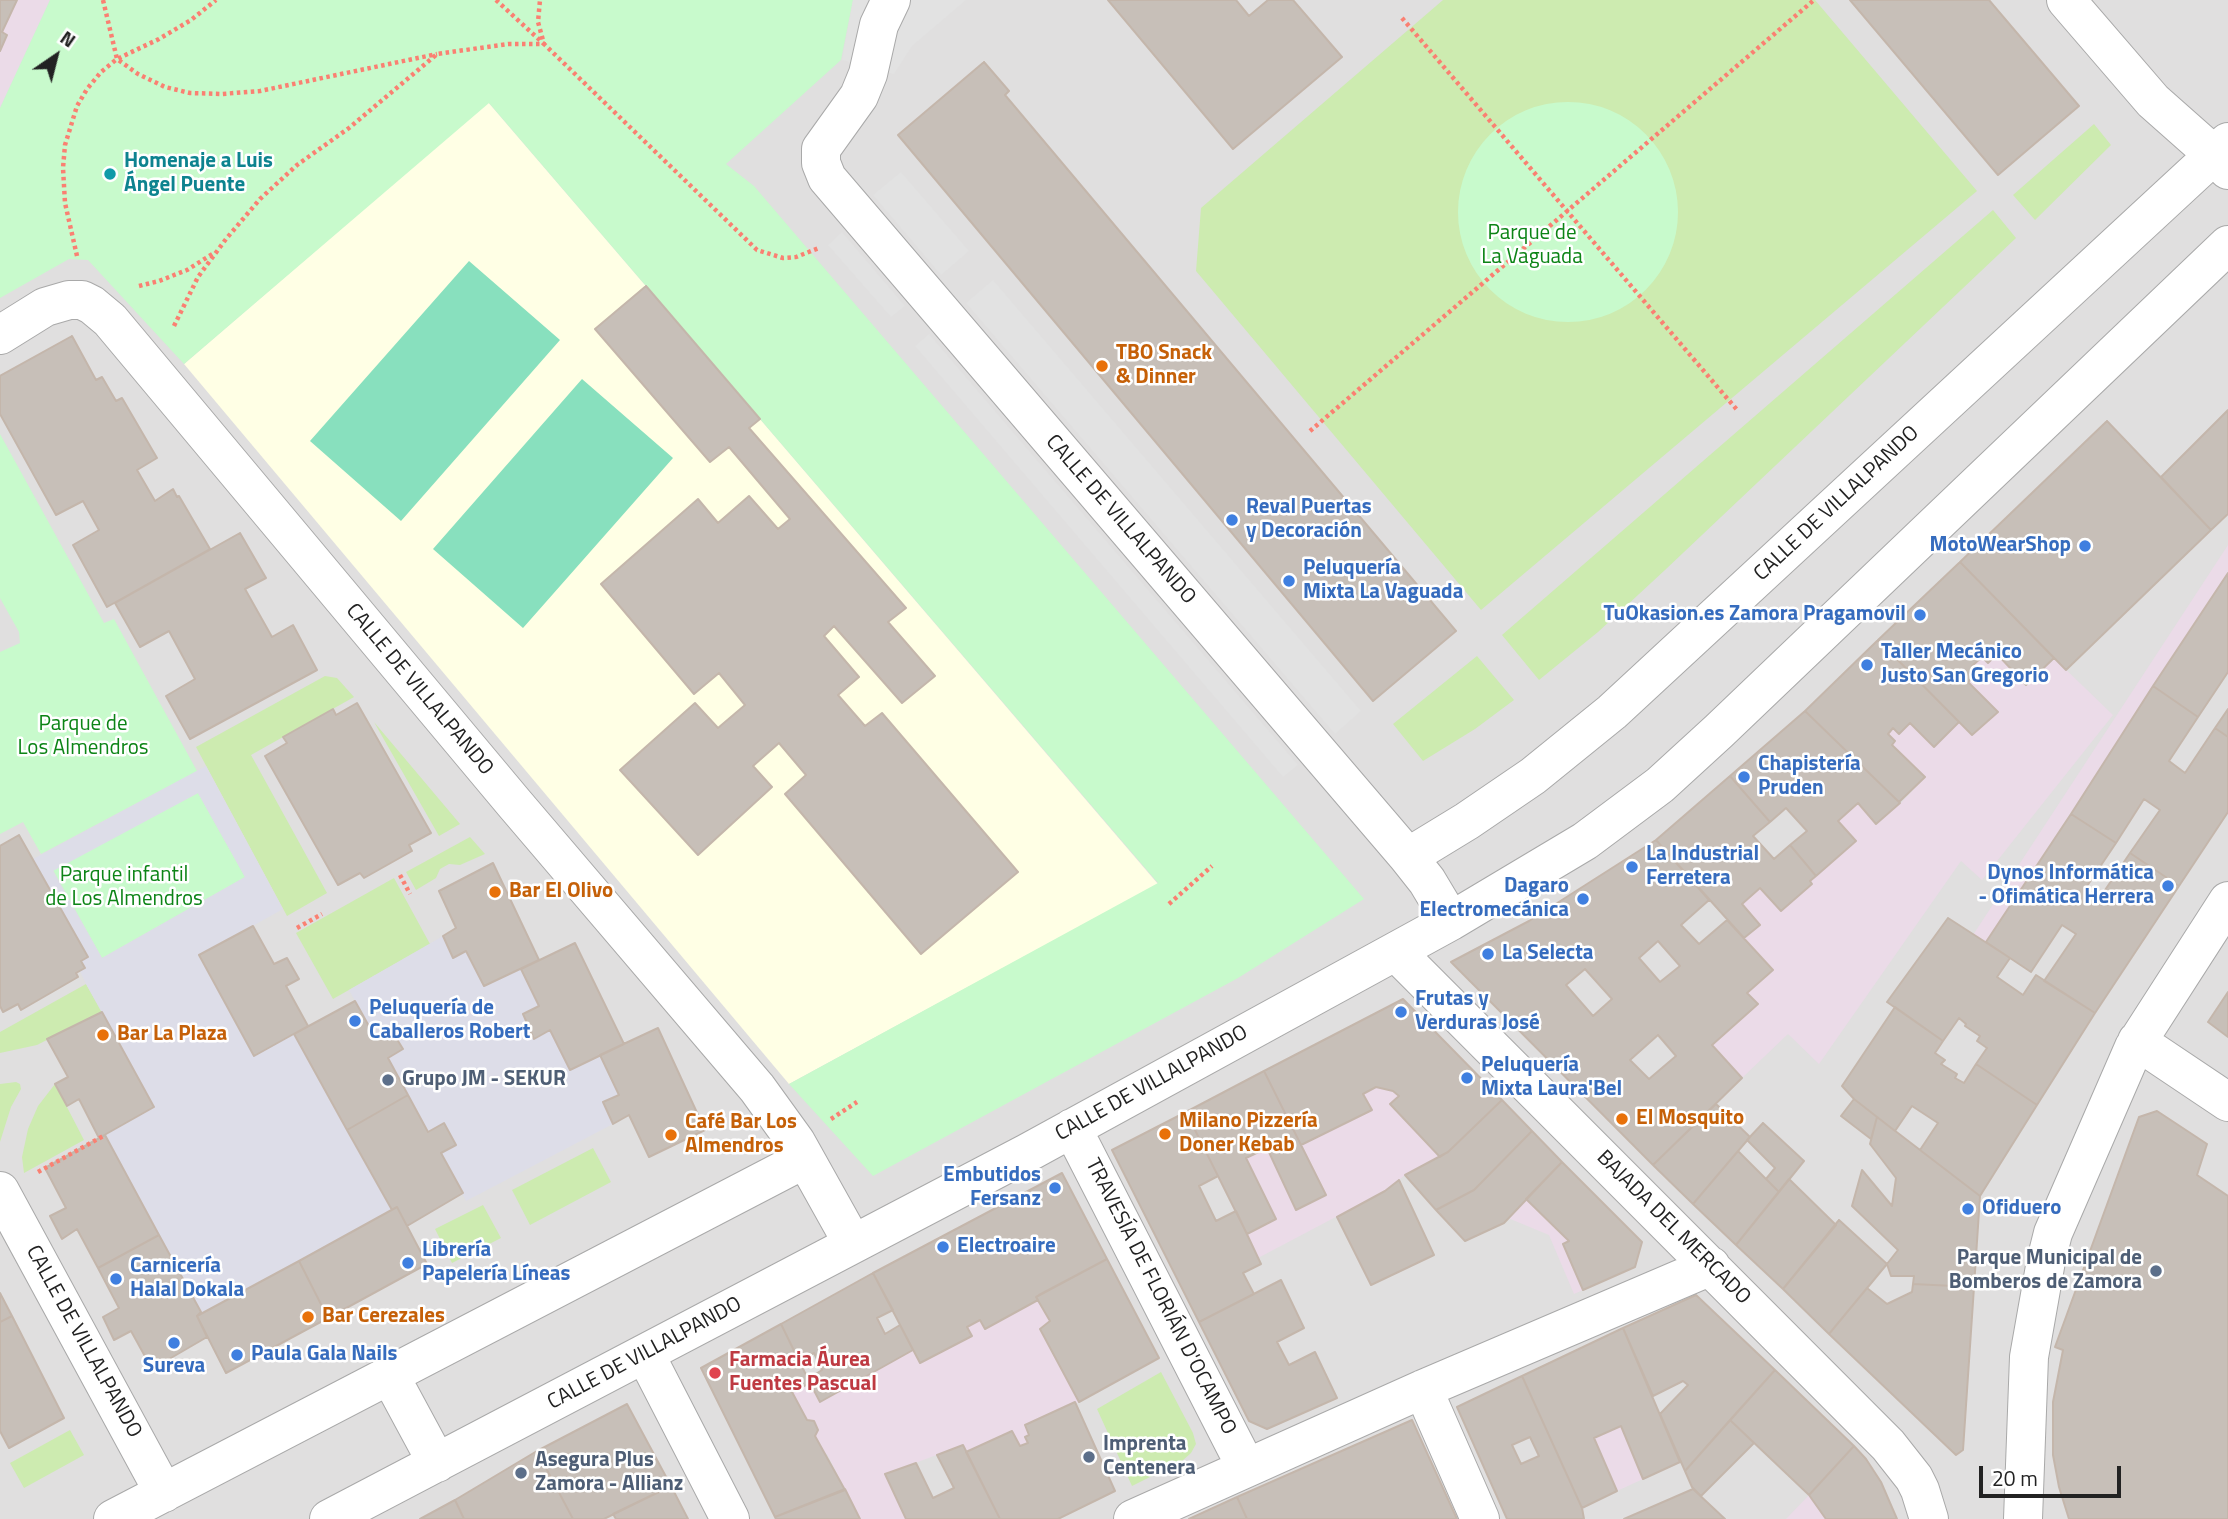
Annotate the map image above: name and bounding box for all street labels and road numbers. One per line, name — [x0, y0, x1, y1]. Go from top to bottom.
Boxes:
street label: CALLE DE VILLALPANDO — [1749, 421, 1925, 587]
street label: CALLE DE VILLALPANDO — [1040, 430, 1200, 610]
street label: CALLE DE VILLALPANDO — [340, 599, 498, 781]
street label: CALLE DE VILLALPANDO — [1051, 1021, 1253, 1147]
street label: BAJADA DEL MERCADO — [1591, 1146, 1755, 1310]
street label: TRAVESÍA DE FLORIÁN D'OCAMPO — [1079, 1155, 1241, 1439]
street label: CALLE DE VILLALPANDO — [20, 1241, 146, 1443]
street label: CALLE DE VILLALPANDO — [544, 1292, 746, 1416]

